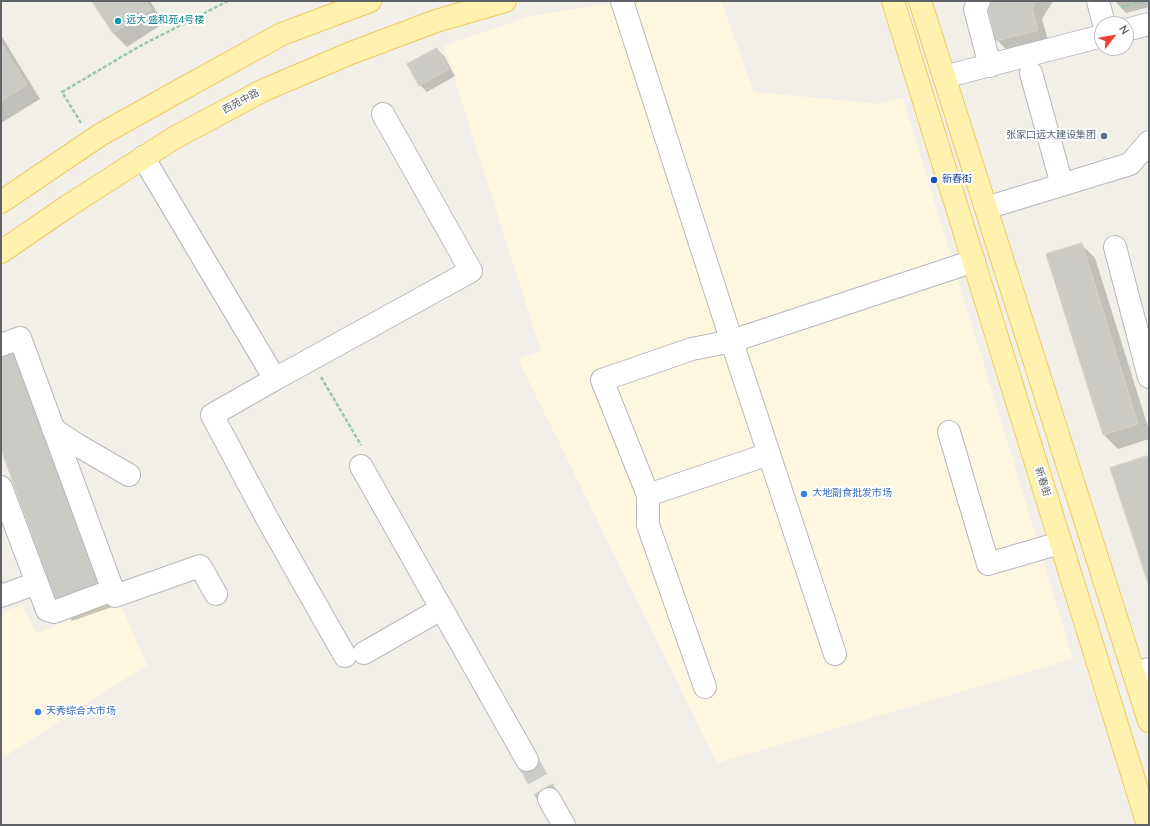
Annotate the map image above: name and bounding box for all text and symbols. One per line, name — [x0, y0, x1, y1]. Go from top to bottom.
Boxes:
place label: 远大·盛和苑4号楼 — [126, 15, 204, 27]
marker: 远大·盛和苑4号楼 — [113, 16, 123, 26]
north arrow — [1094, 16, 1134, 56]
text: N — [1115, 23, 1132, 37]
street label: 西苑中路 — [221, 87, 261, 117]
place label: 张家口远大建设集团 — [1006, 130, 1096, 142]
marker: 张家口远大建设集团 — [1099, 131, 1109, 141]
place label: 新春街 — [942, 174, 972, 186]
marker: 新春街 — [929, 175, 939, 185]
street label: 新春街 — [1032, 466, 1052, 498]
place label: 大地副食批发市场 — [812, 488, 892, 500]
marker: 大地副食批发市场 — [799, 489, 809, 499]
place label: 天秀综合大市场 — [46, 706, 116, 718]
marker: 天秀综合大市场 — [33, 707, 43, 717]

